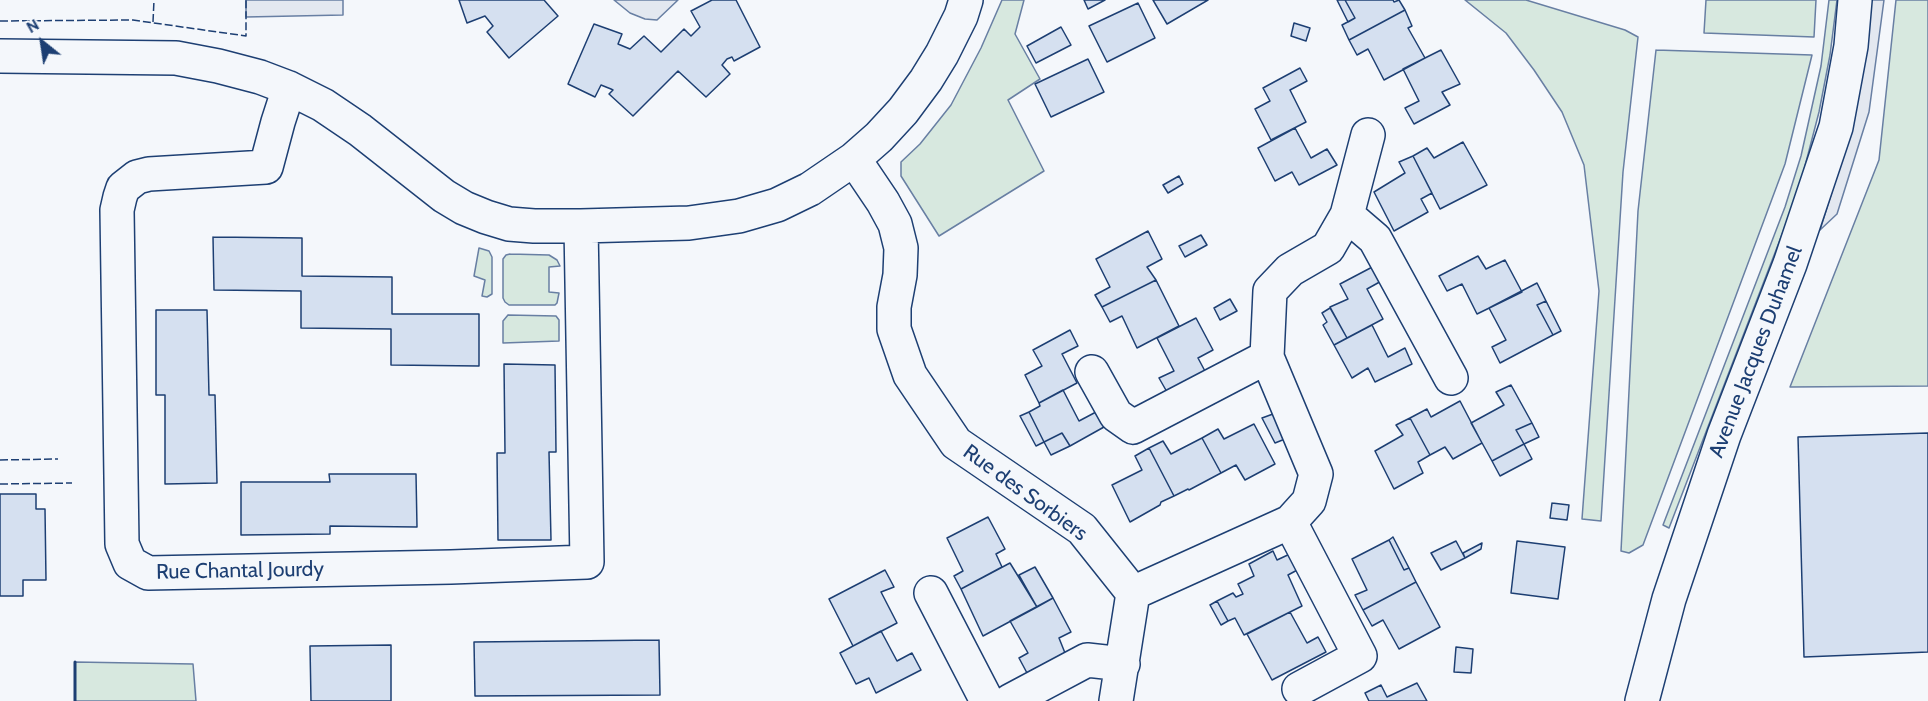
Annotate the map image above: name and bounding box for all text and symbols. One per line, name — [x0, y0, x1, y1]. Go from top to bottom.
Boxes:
north arrow — [12, 12, 72, 72]
text: N — [23, 15, 42, 37]
street label: Avenue Jacques Duhamel — [1704, 243, 1808, 461]
street label: Rue des Sorbiers — [958, 439, 1092, 547]
street label: Rue Chantal Jourdy — [156, 557, 324, 585]

